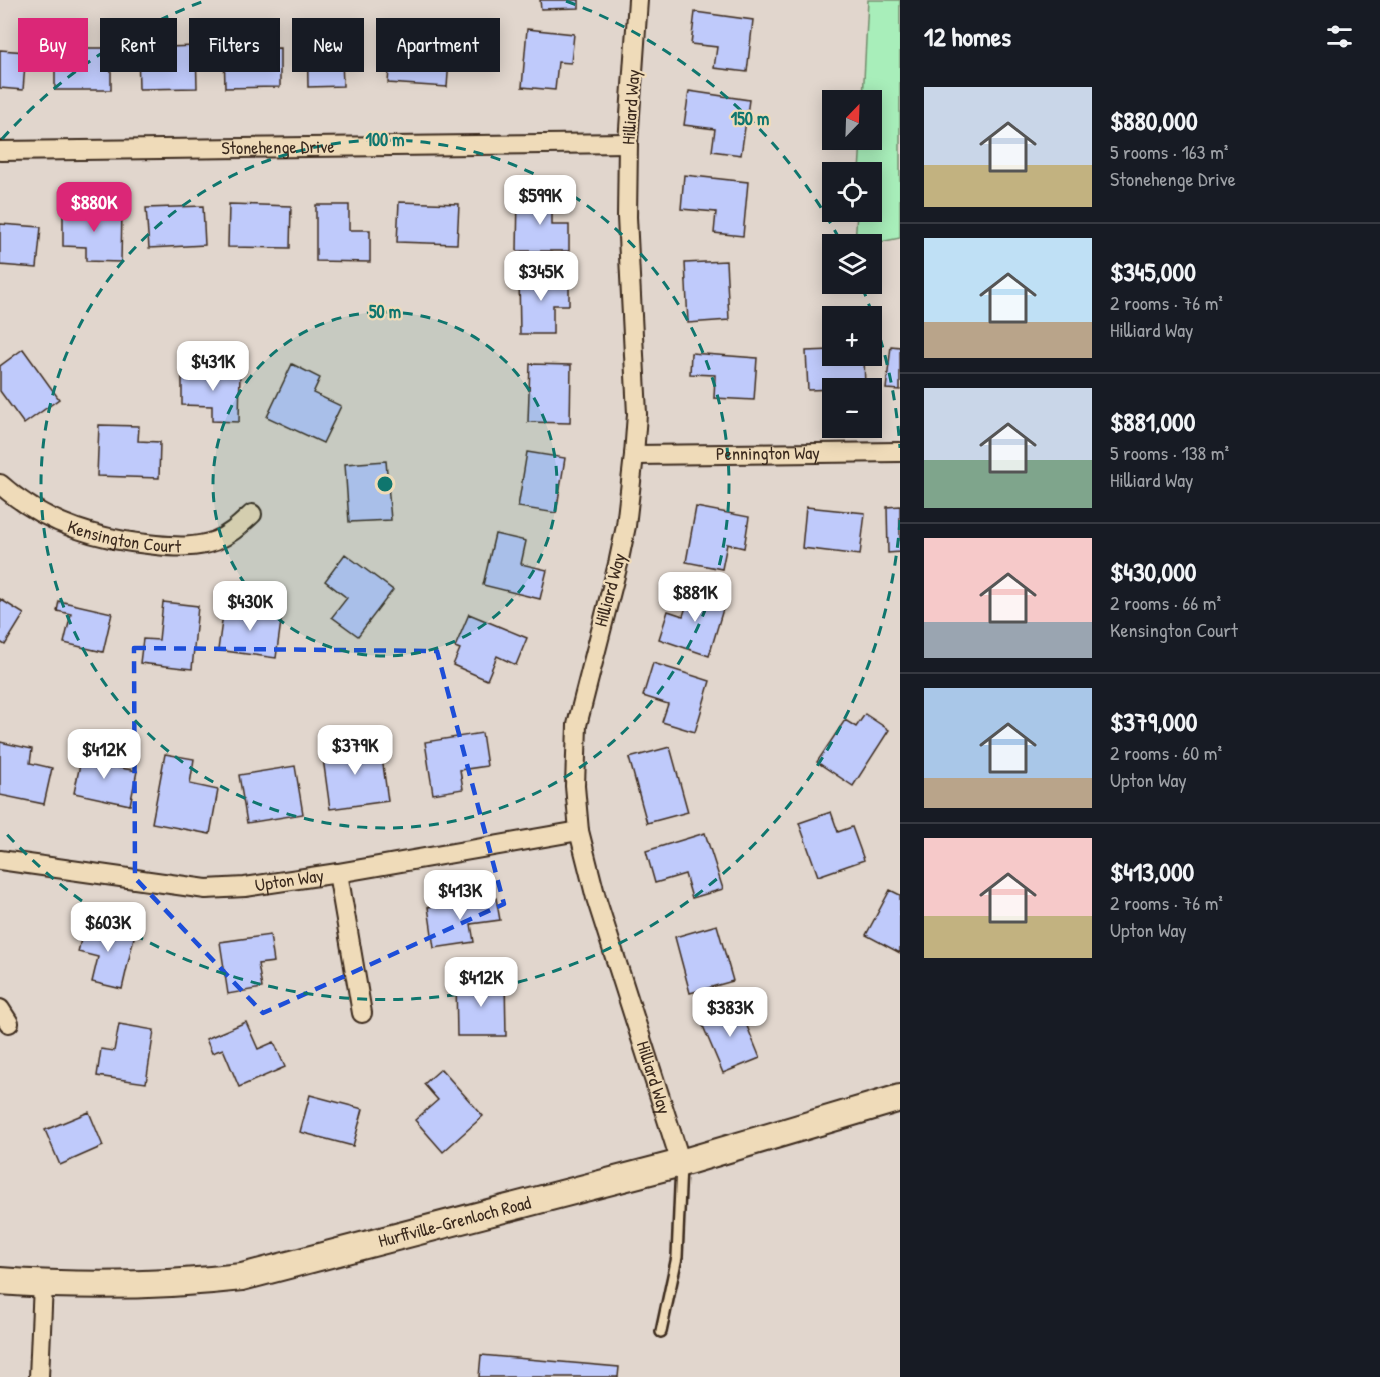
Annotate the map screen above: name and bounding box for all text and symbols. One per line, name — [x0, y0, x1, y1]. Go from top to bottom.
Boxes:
chip: Buy — [18, 18, 88, 72]
chip: Rent — [100, 18, 177, 72]
chip: Filters — [189, 18, 280, 72]
chip: New — [292, 18, 364, 72]
chip: Apartment — [376, 18, 500, 72]
text: 12 homes — [924, 19, 1011, 54]
icon: filters — [1323, 20, 1356, 53]
street label: Hilliard Way — [615, 68, 646, 145]
north arrow — [822, 90, 882, 150]
map controls — [822, 90, 882, 438]
text: $880,000 — [1110, 103, 1198, 138]
text: 150 m — [731, 106, 769, 131]
icon: home — [972, 111, 1044, 183]
text: 100 m — [365, 127, 405, 152]
street label: Stonehenge Drive — [221, 134, 335, 160]
text: 5 rooms · 163 m² — [1110, 138, 1228, 165]
button: locate — [822, 162, 882, 222]
text: Stonehenge Drive — [1110, 165, 1236, 192]
pin: $599K — [498, 175, 582, 226]
text: $599K — [518, 181, 562, 208]
pin: $880K — [52, 182, 136, 233]
text: $880K — [71, 188, 117, 215]
button: layers — [822, 234, 882, 294]
pin: $345K — [499, 251, 583, 302]
text: $345,000 — [1110, 254, 1196, 289]
text: $345K — [518, 257, 564, 284]
icon: home — [972, 262, 1044, 334]
text: 2 rooms · 76 m² — [1110, 289, 1223, 316]
text: 50 m — [369, 299, 401, 324]
button: + — [822, 306, 882, 366]
text: Hilliard Way — [1110, 316, 1194, 343]
pin: $431K — [171, 341, 255, 392]
text: $431K — [191, 347, 235, 374]
button: − — [822, 378, 882, 438]
text: $881,000 — [1110, 404, 1195, 439]
icon: home — [972, 412, 1044, 484]
text: 5 rooms · 138 m² — [1110, 439, 1229, 466]
street label: Pennington Way — [716, 440, 820, 466]
text: Hilliard Way — [1110, 466, 1194, 493]
centre of rings — [375, 474, 395, 494]
street label: Kensington Court — [64, 514, 182, 559]
street label: Hilliard Way — [588, 550, 631, 629]
text: $430,000 — [1110, 554, 1196, 589]
icon: home — [972, 562, 1044, 634]
pin: $881K — [653, 572, 737, 623]
text: $881K — [672, 578, 718, 605]
pin: $430K — [208, 581, 292, 632]
text: $430K — [227, 587, 273, 614]
text: 2 rooms · 66 m² — [1110, 589, 1221, 616]
text: Kensington Court — [1110, 616, 1238, 643]
text: $379,000 — [1110, 704, 1197, 739]
icon: home — [972, 712, 1044, 784]
pin: $379K — [313, 725, 397, 776]
pin: $412K — [62, 729, 146, 780]
text: $379K — [332, 731, 378, 758]
text: $412K — [82, 735, 126, 762]
text: 2 rooms · 60 m² — [1110, 739, 1222, 766]
text: Upton Way — [1110, 766, 1187, 793]
text: $413,000 — [1110, 854, 1194, 889]
street label: Upton Way — [253, 862, 326, 897]
icon: home — [972, 862, 1044, 934]
pin: $413K — [418, 870, 502, 921]
text: $413K — [438, 876, 482, 903]
text: 2 rooms · 76 m² — [1110, 889, 1223, 916]
pin: $603K — [66, 902, 150, 953]
text: $603K — [85, 908, 131, 935]
text: Upton Way — [1110, 916, 1187, 943]
pin: $412K — [439, 957, 523, 1008]
text: $412K — [459, 963, 503, 990]
pin: $383K — [688, 987, 772, 1038]
text: $383K — [706, 993, 754, 1020]
street label: Hilliard Way — [631, 1038, 678, 1117]
street label: Hurffville-Grenloch Road — [375, 1190, 533, 1253]

